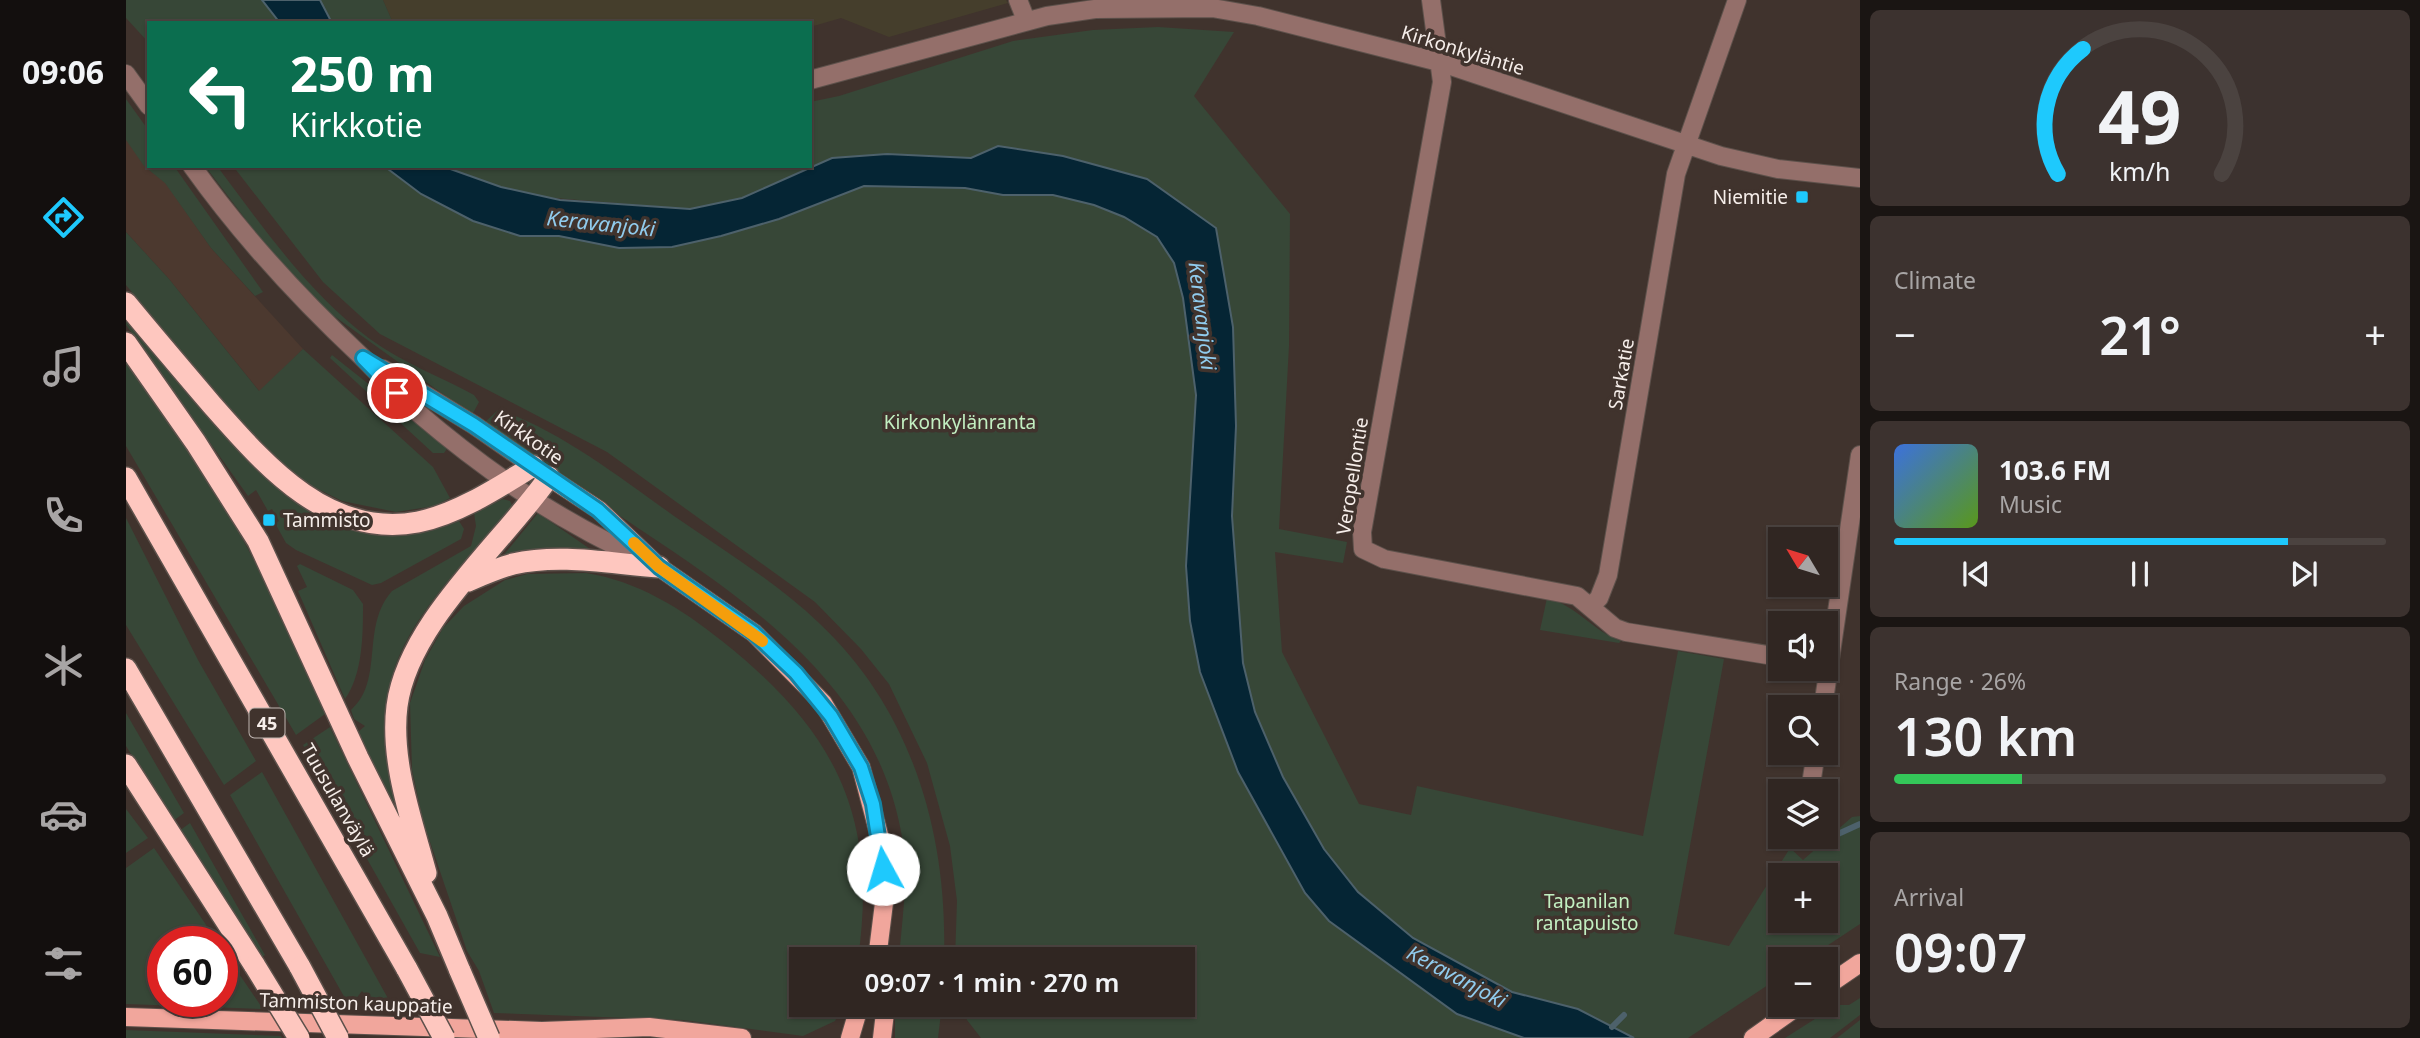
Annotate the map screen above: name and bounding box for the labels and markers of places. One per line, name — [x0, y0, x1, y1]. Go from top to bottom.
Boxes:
place label: Niemitie — [1713, 184, 1788, 210]
marker: Niemitie — [1794, 189, 1810, 205]
pin — [367, 363, 427, 423]
place label: Tammisto — [283, 507, 371, 533]
marker: Tammisto — [261, 512, 277, 528]

